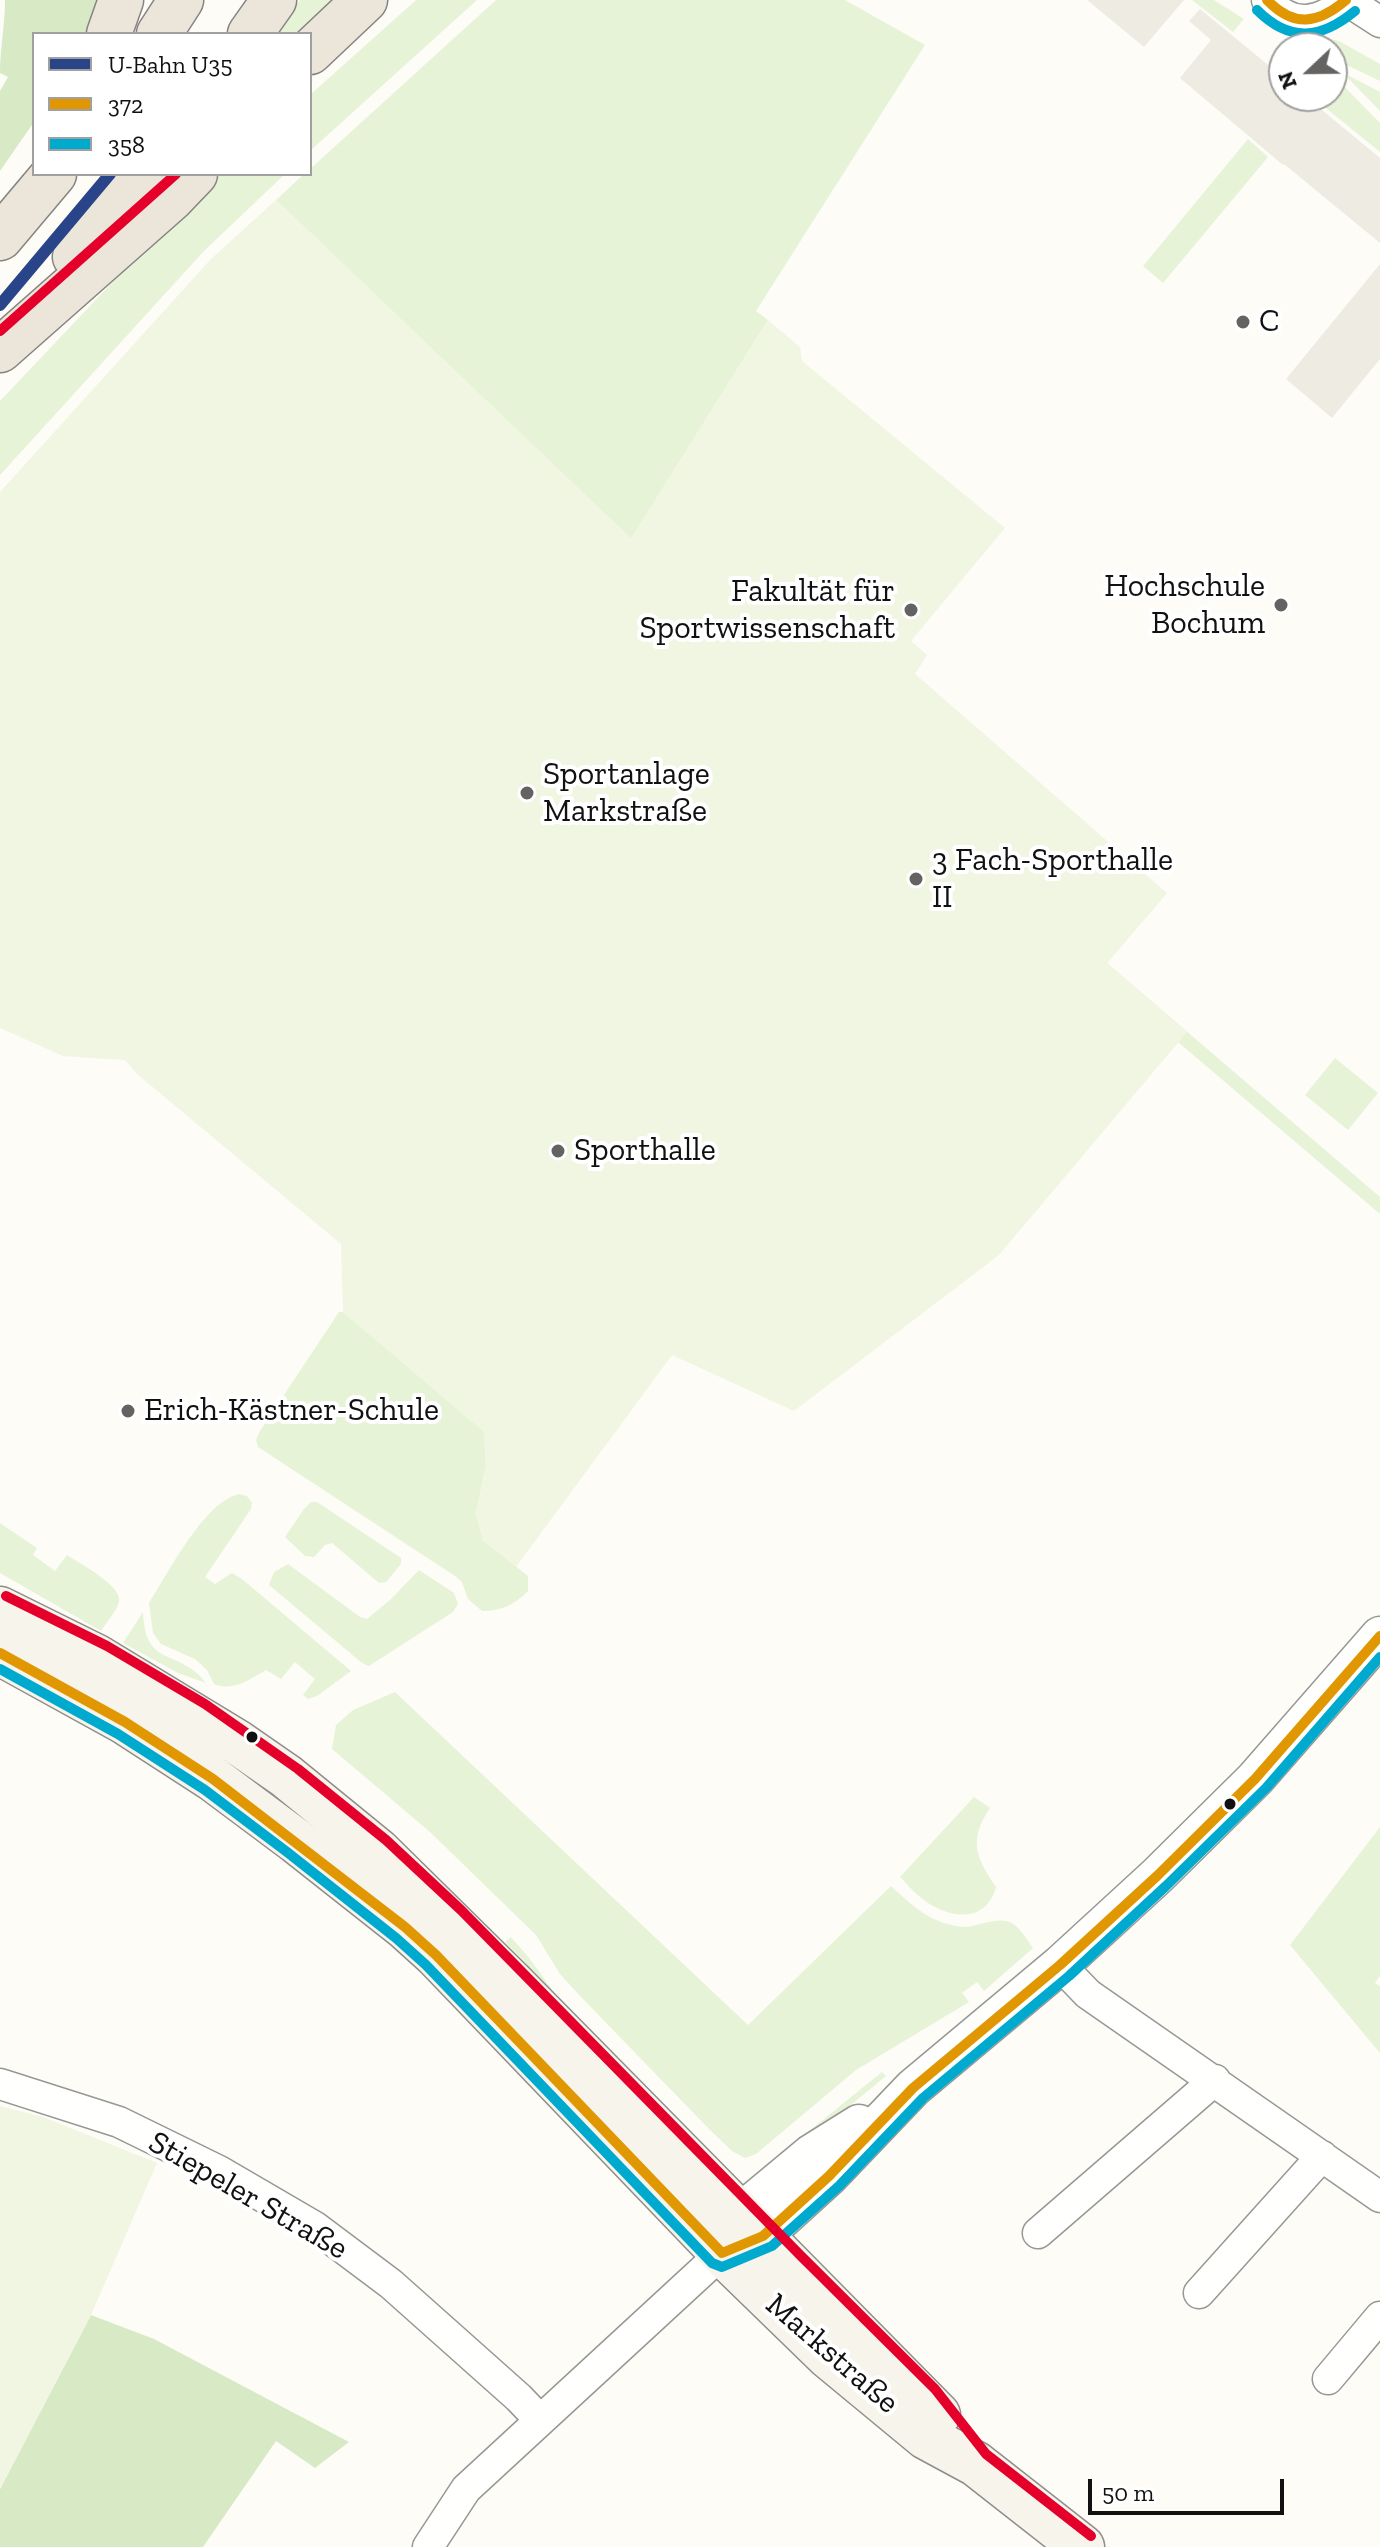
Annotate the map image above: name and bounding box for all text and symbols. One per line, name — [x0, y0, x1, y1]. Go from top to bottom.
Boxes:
legend — [32, 32, 312, 176]
north arrow — [1268, 32, 1348, 112]
text: U-Bahn U35 — [108, 50, 233, 79]
text: N — [1271, 68, 1303, 93]
text: 372 — [108, 90, 143, 119]
text: 358 — [108, 130, 145, 159]
place label: C — [1259, 303, 1280, 341]
marker: C — [1234, 313, 1252, 331]
place label: Hochschule Bochum — [1104, 568, 1265, 643]
place label: Fakultät für Sportwissenschaft — [639, 573, 895, 648]
marker: Hochschule Bochum — [1272, 596, 1290, 614]
marker: Fakultät für Sportwissenschaft — [902, 601, 920, 619]
place label: Sportanlage Markstraße — [543, 756, 710, 831]
marker: Sportanlage Markstraße — [518, 784, 536, 802]
place label: 3 Fach-Sporthalle II — [932, 842, 1173, 917]
marker: 3 Fach-Sporthalle II — [907, 870, 925, 888]
place label: Sporthalle — [574, 1132, 716, 1170]
marker: Sporthalle — [549, 1142, 567, 1160]
place label: Erich-Kästner-Schule — [144, 1392, 439, 1430]
marker: Erich-Kästner-Schule — [119, 1402, 137, 1420]
unlabelled marker — [244, 1729, 260, 1745]
unlabelled marker — [1222, 1796, 1238, 1812]
street label: Stiepeler Straße — [142, 2123, 354, 2269]
street label: Markstraße — [758, 2286, 906, 2422]
scale bar — [1092, 2463, 1288, 2513]
text: 50 m — [1102, 2478, 1154, 2507]

